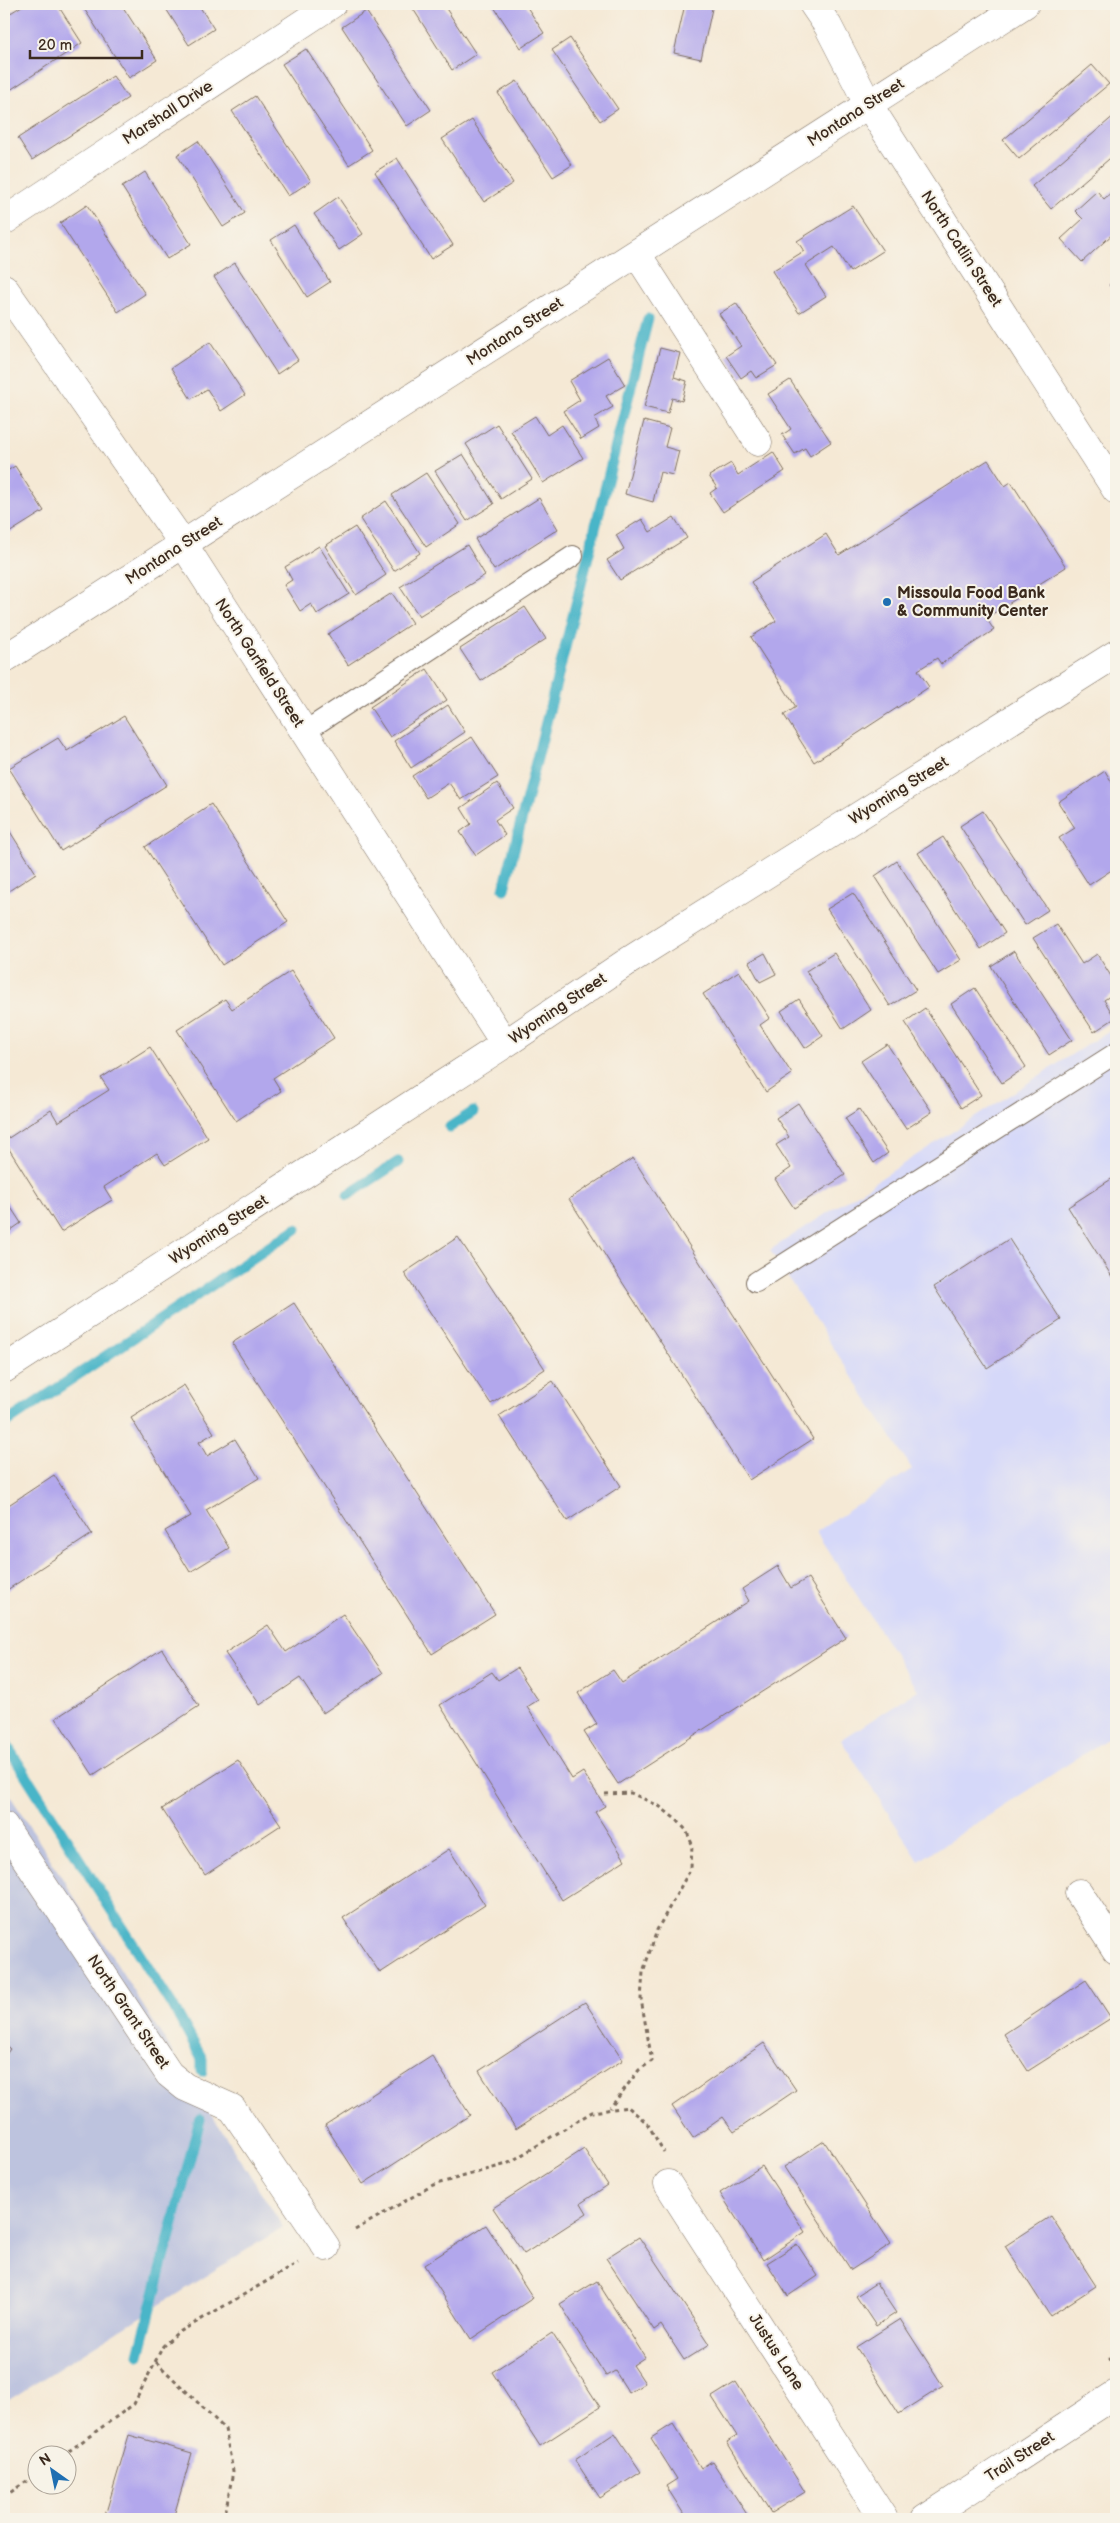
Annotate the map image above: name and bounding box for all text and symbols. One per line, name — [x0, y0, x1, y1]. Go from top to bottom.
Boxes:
scale bar — [30, 28, 142, 60]
text: 20 m — [38, 36, 72, 55]
street label: Montana Street — [804, 75, 908, 151]
street label: Marshall Drive — [119, 77, 217, 149]
street label: North Catlin Street — [916, 187, 1006, 311]
street label: Montana Street — [463, 294, 567, 370]
street label: Montana Street — [122, 513, 226, 589]
place label: Missoula Food Bank & Community Center — [897, 584, 1049, 621]
street label: North Garfield Street — [210, 595, 308, 731]
marker: Missoula Food Bank & Community Center — [881, 596, 893, 608]
street label: Wyoming Street — [846, 753, 952, 829]
street label: Wyoming Street — [506, 969, 610, 1049]
street label: Wyoming Street — [166, 1191, 272, 1269]
street label: North Grant Street — [83, 1951, 173, 2073]
street label: Justus Lane — [744, 2310, 808, 2394]
street label: Trail Street — [982, 2428, 1058, 2486]
north arrow — [28, 2446, 78, 2496]
text: N — [36, 2450, 54, 2470]

